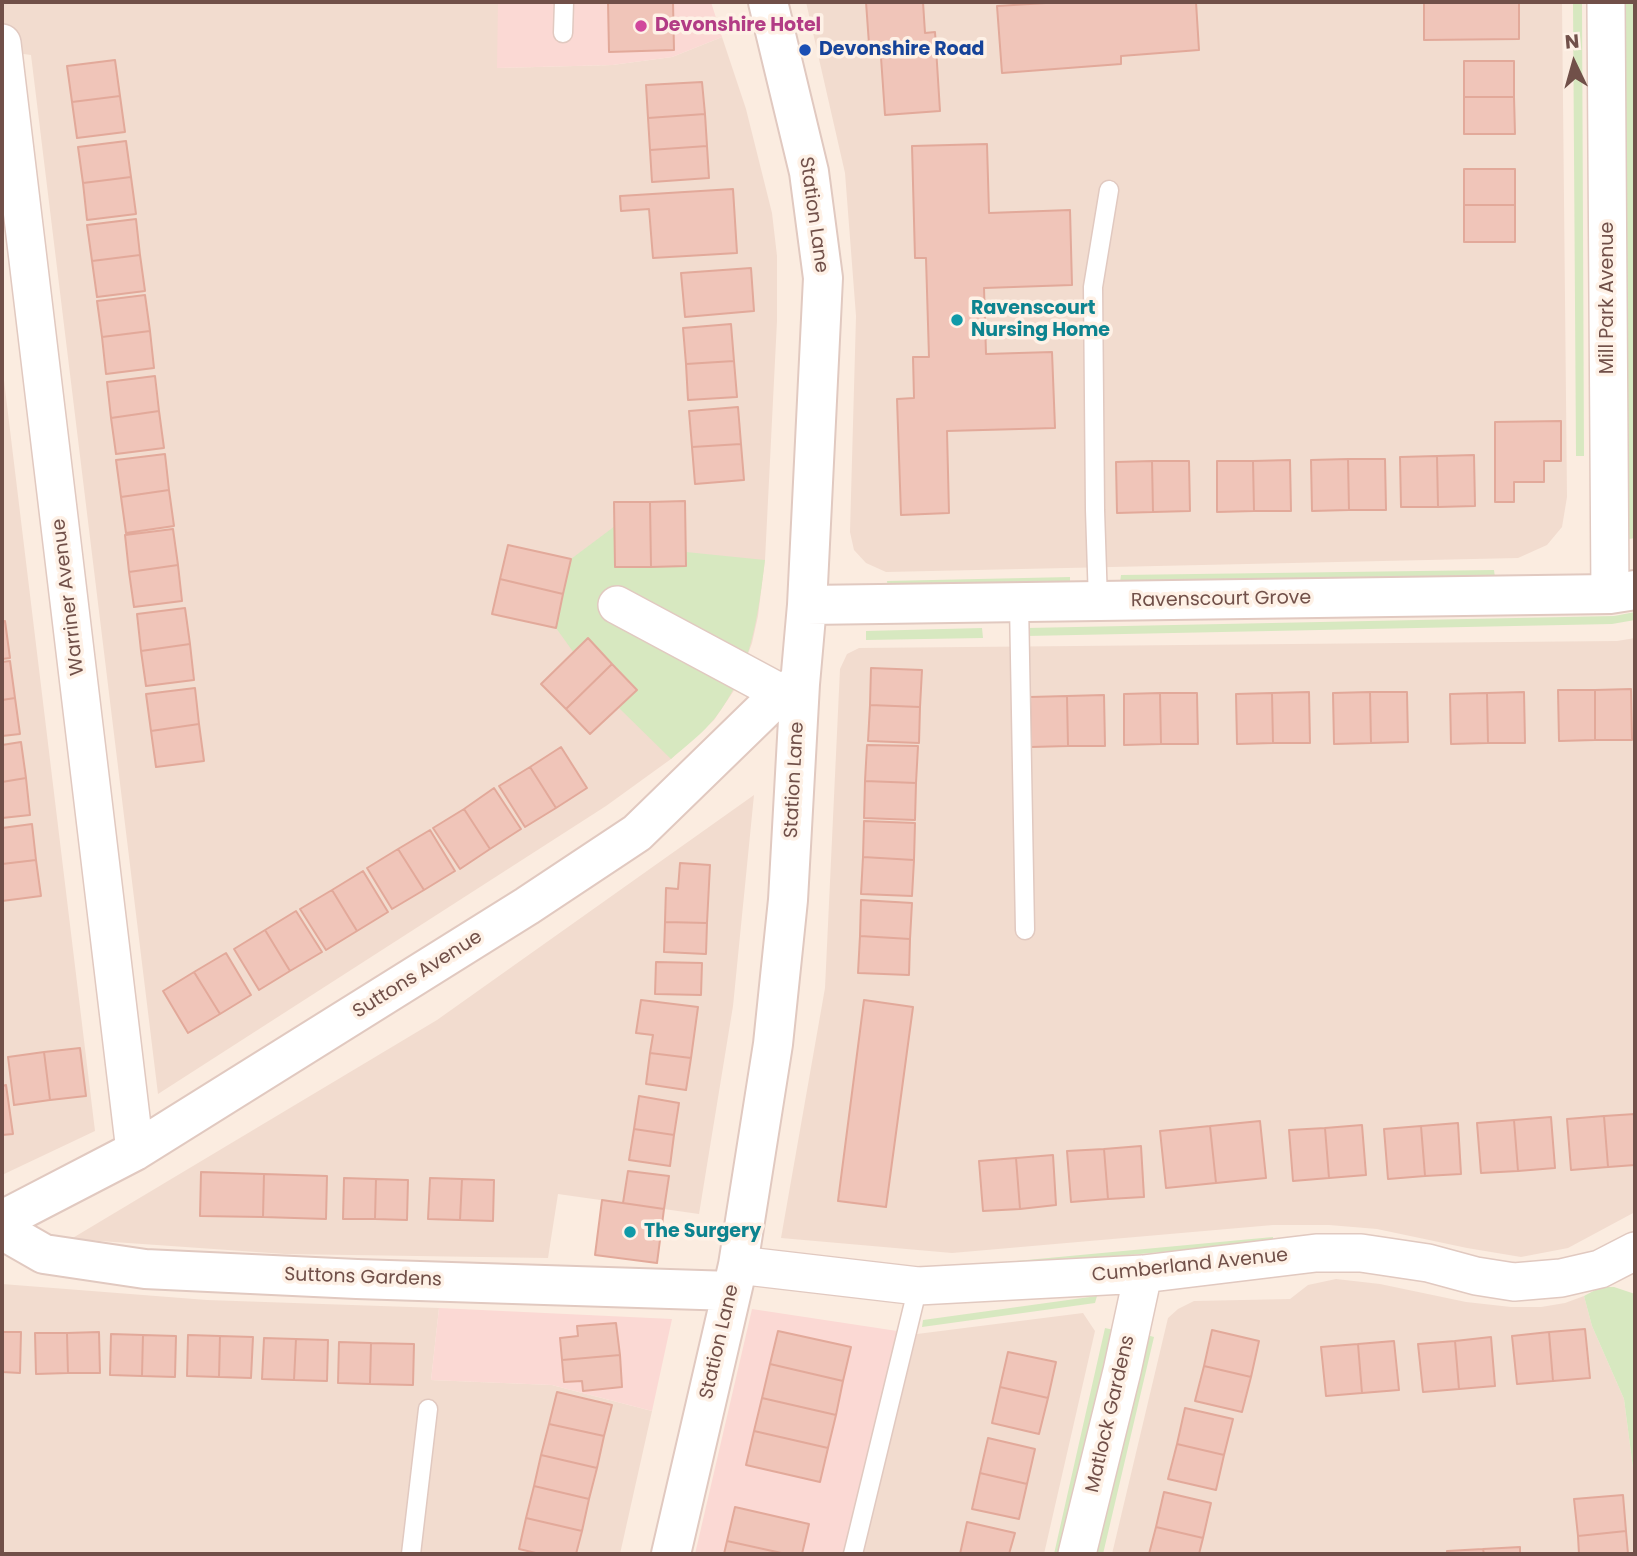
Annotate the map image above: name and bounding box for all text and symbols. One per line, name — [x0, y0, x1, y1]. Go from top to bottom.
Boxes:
place label: Devonshire Hotel — [655, 15, 821, 37]
marker: Devonshire Hotel — [633, 18, 649, 34]
north arrow — [1539, 28, 1609, 98]
text: N — [1564, 28, 1580, 56]
place label: Devonshire Road — [819, 39, 984, 61]
marker: Devonshire Road — [797, 42, 813, 58]
street label: Station Lane — [794, 156, 832, 274]
street label: Mill Park Avenue — [1597, 222, 1619, 374]
place label: Ravenscourt Nursing Home — [971, 298, 1110, 342]
marker: Ravenscourt Nursing Home — [949, 312, 965, 328]
street label: Warriner Avenue — [48, 517, 90, 677]
street label: Ravenscourt Grove — [1131, 587, 1311, 613]
street label: Station Lane — [781, 721, 809, 839]
street label: Suttons Avenue — [349, 926, 487, 1024]
place label: The Surgery — [644, 1221, 761, 1243]
marker: The Surgery — [622, 1224, 638, 1240]
street label: Cumberland Avenue — [1091, 1244, 1289, 1288]
street label: Suttons Gardens — [284, 1264, 442, 1292]
street label: Station Lane — [696, 1282, 744, 1402]
street label: Matlock Gardens — [1082, 1333, 1140, 1495]

